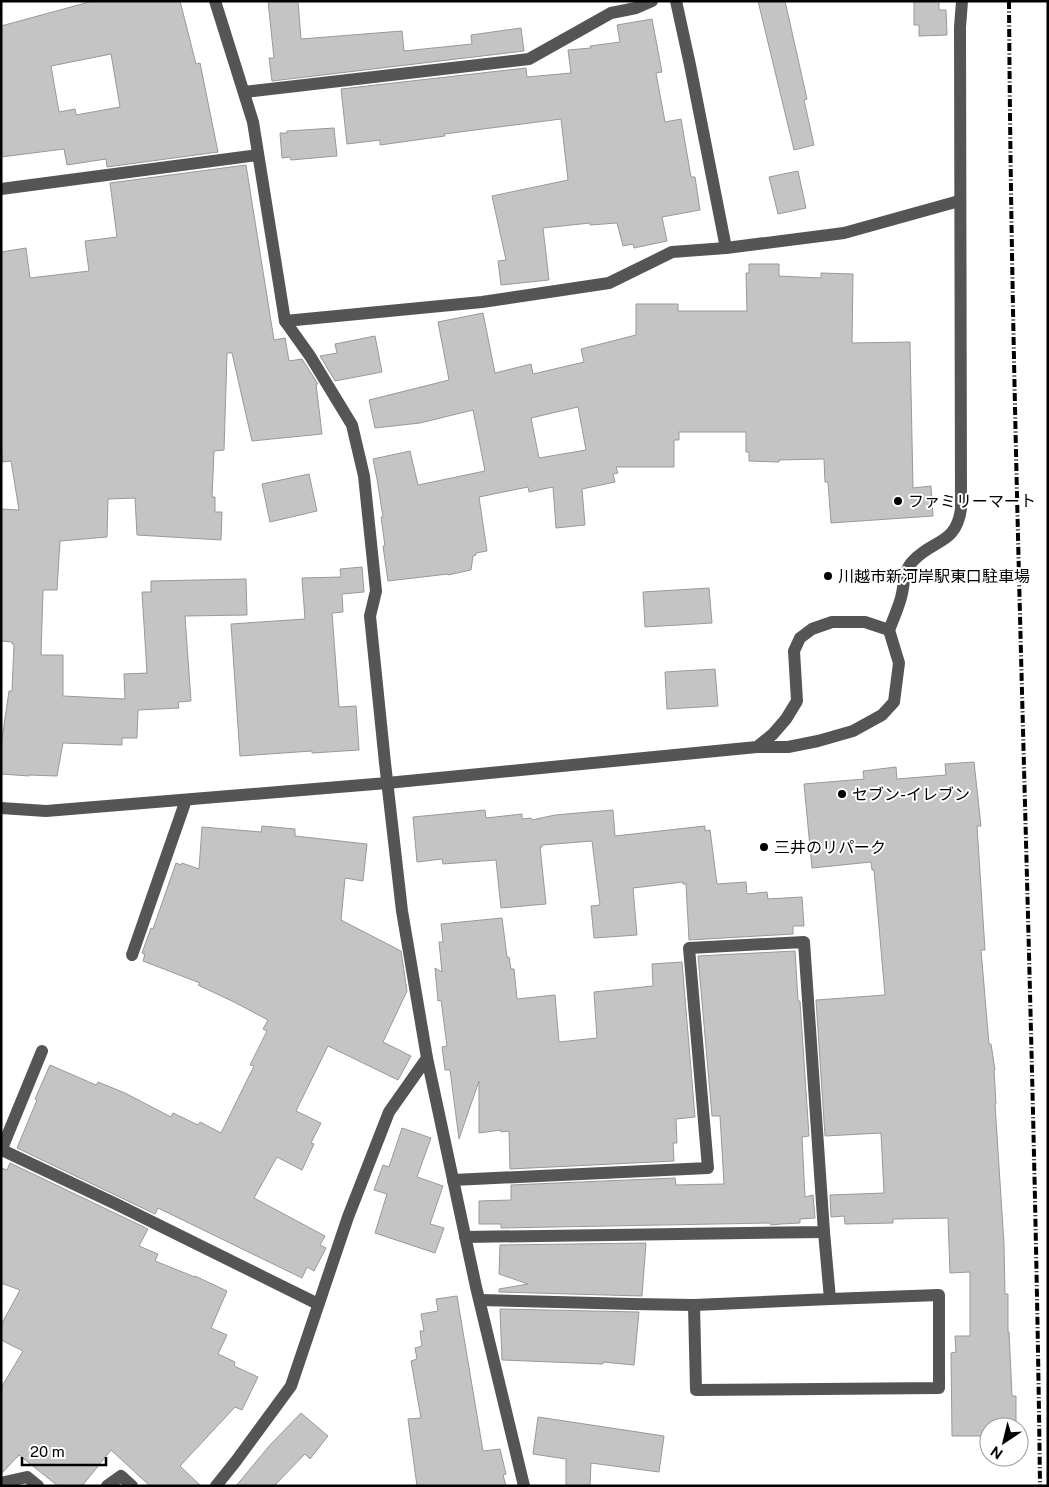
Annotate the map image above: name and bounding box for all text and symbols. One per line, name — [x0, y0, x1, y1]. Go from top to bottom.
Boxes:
place label: ファミリーマート — [908, 492, 1036, 511]
marker: ファミリーマート — [892, 495, 904, 507]
place label: 川越市新河岸駅東口駐車場 — [838, 567, 1030, 586]
marker: 川越市新河岸駅東口駐車場 — [822, 570, 834, 582]
place label: セブン-イレブン — [852, 785, 970, 804]
marker: セブン-イレブン — [836, 788, 848, 800]
place label: 三井のリパーク — [774, 838, 886, 857]
marker: 三井のリパーク — [758, 841, 770, 853]
north arrow — [979, 1417, 1029, 1467]
scale bar — [22, 1434, 106, 1466]
text: 20 m — [30, 1443, 65, 1460]
text: N — [987, 1443, 1006, 1462]

